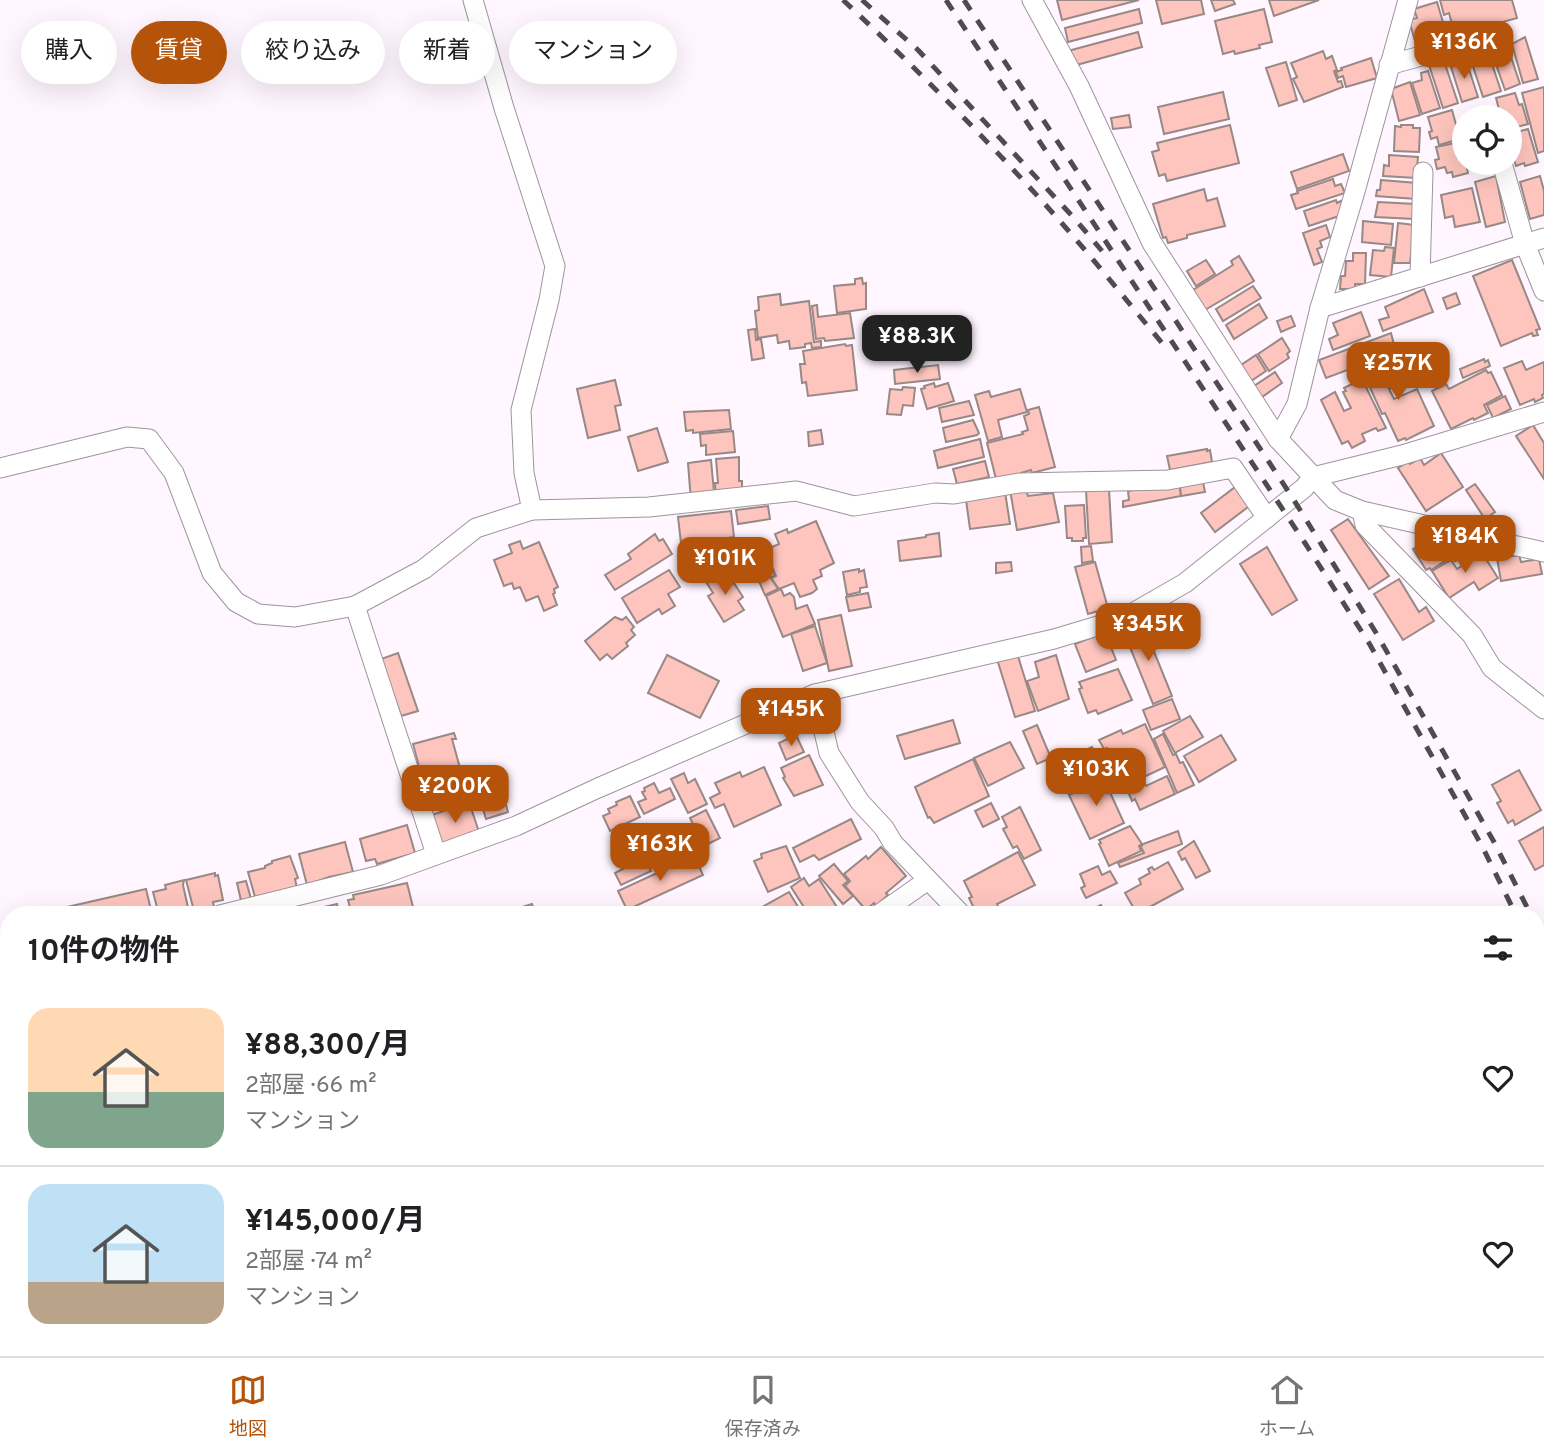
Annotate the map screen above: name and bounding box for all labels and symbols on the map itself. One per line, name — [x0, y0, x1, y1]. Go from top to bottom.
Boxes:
pin: ¥136K — [1415, 22, 1513, 81]
pin: ¥88.3K — [860, 316, 974, 375]
pin: ¥257K — [1349, 342, 1447, 402]
pin: ¥184K — [1416, 516, 1514, 575]
pin: ¥101K — [676, 538, 774, 597]
pin: ¥345K — [1099, 604, 1197, 663]
pin: ¥145K — [742, 688, 840, 748]
pin: ¥103K — [1047, 748, 1145, 808]
pin: ¥200K — [406, 766, 504, 825]
pin: ¥163K — [611, 824, 709, 883]

